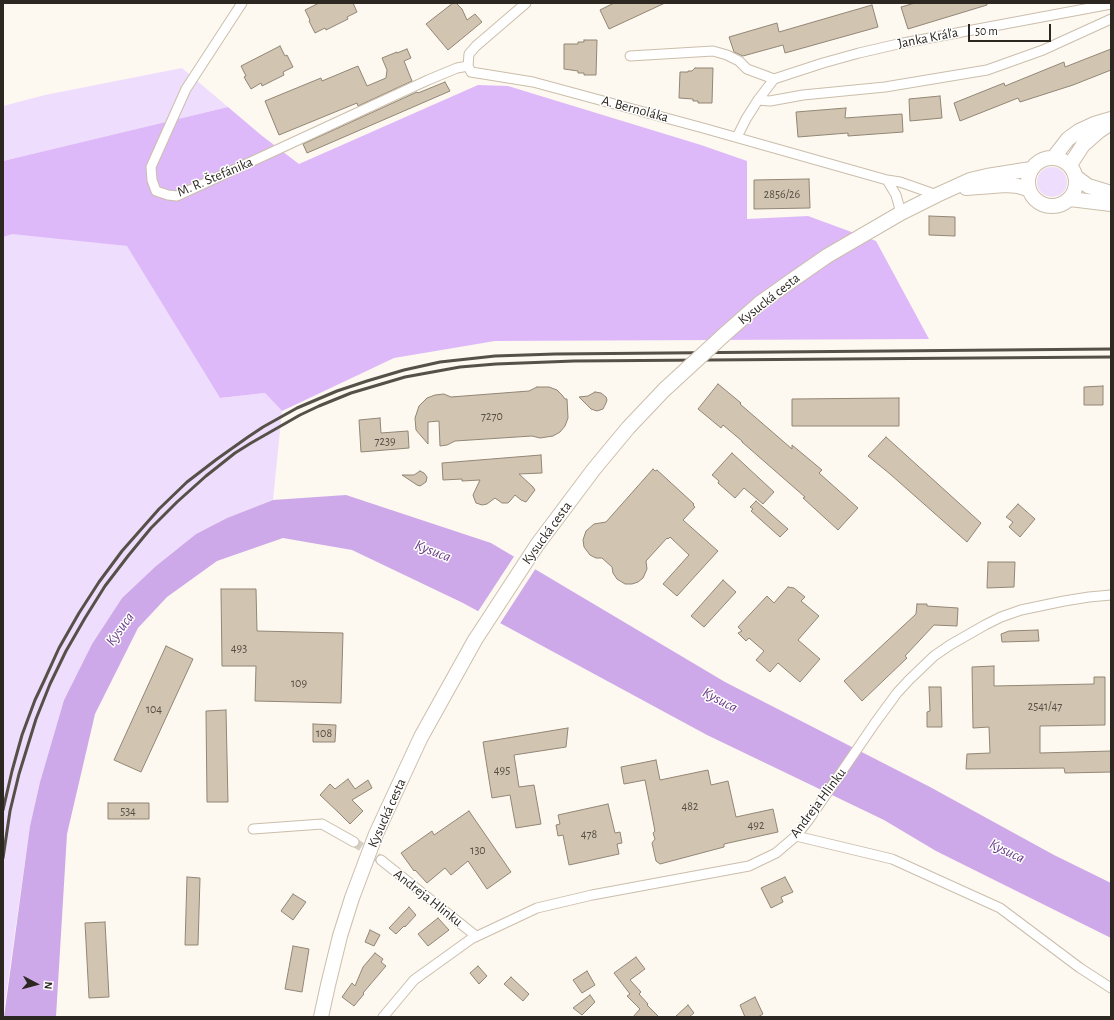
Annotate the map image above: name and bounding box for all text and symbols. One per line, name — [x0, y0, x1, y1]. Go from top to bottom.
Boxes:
scale bar — [970, 16, 1053, 42]
street label: Janka Kráľa — [896, 24, 960, 52]
text: 50 m — [975, 25, 998, 37]
street label: A. Bernoláka — [600, 92, 670, 126]
street label: M. R. Štefánika — [175, 153, 255, 201]
house number: 2856/26 — [764, 187, 800, 201]
street label: Kysucká cesta — [735, 270, 803, 328]
house number: 7270 — [481, 409, 503, 423]
house number: 7239 — [374, 434, 396, 448]
street label: Kysucká cesta — [519, 498, 575, 568]
water label: Kysuca — [412, 536, 454, 566]
water label: Kysuca — [102, 609, 138, 649]
house number: 493 — [231, 641, 247, 655]
house number: 109 — [291, 676, 307, 690]
water label: Kysuca — [699, 683, 741, 717]
house number: 2541/47 — [1028, 699, 1062, 713]
house number: 104 — [146, 702, 162, 716]
house number: 108 — [316, 726, 332, 740]
house number: 495 — [494, 763, 510, 777]
street label: Andreja Hlinku — [786, 765, 850, 841]
street label: Kysucká cesta — [364, 776, 410, 850]
house number: 482 — [682, 799, 698, 813]
house number: 534 — [120, 804, 136, 818]
house number: 492 — [748, 818, 764, 832]
house number: 478 — [581, 827, 597, 841]
water label: Kysuca — [986, 835, 1028, 867]
house number: 130 — [470, 843, 486, 857]
street label: Andreja Hlinku — [390, 866, 466, 930]
north arrow — [16, 964, 56, 1004]
text: N — [43, 981, 54, 990]

